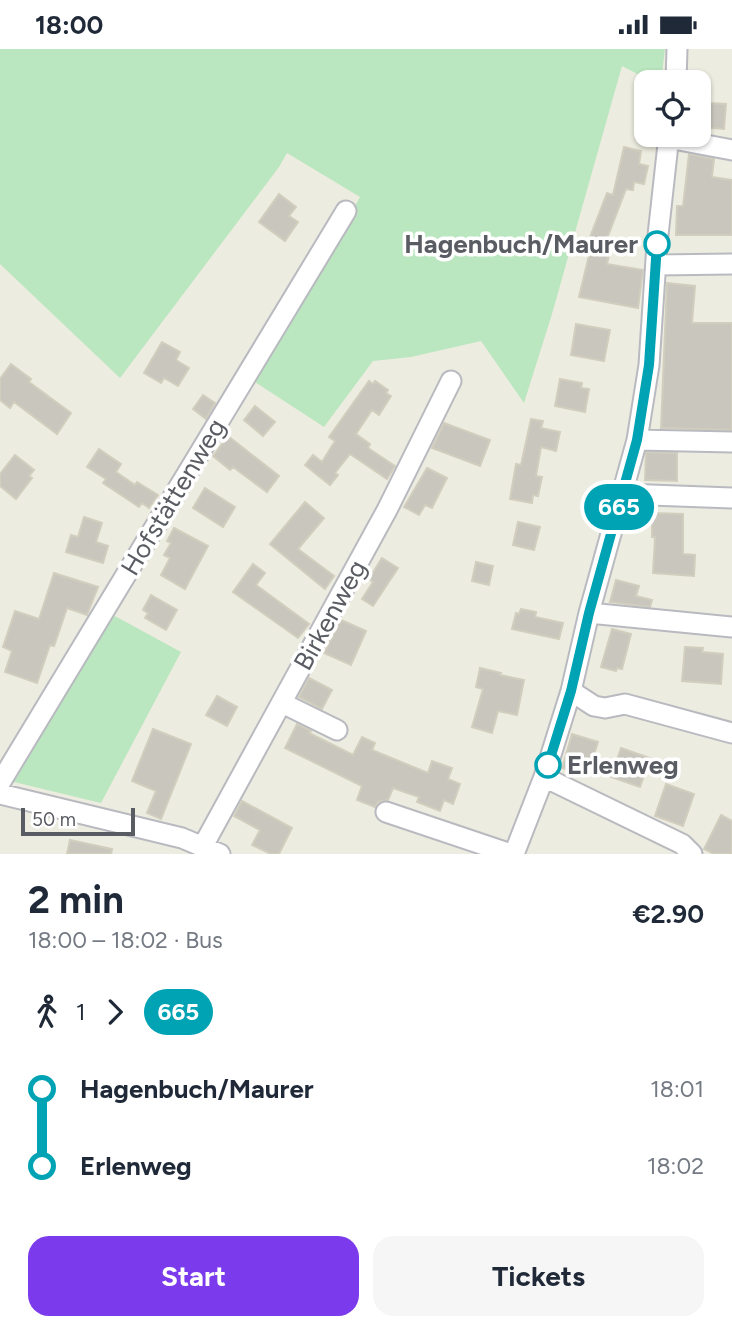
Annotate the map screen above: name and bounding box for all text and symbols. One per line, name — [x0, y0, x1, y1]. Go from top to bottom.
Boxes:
text: 18:00 — [35, 9, 103, 41]
map controls — [634, 70, 711, 147]
button: locate — [634, 70, 711, 147]
place label: Hagenbuch/Maurer — [404, 228, 638, 260]
marker: Hagenbuch/Maurer — [644, 231, 670, 257]
street label: Hofstättenweg — [114, 413, 232, 581]
line badge: 665 — [579, 484, 659, 530]
text: 665 — [598, 492, 640, 521]
street label: Birkenweg — [287, 554, 373, 676]
place label: Erlenweg — [567, 749, 679, 781]
marker: Erlenweg — [535, 752, 561, 778]
scale bar — [21, 805, 135, 837]
text: 50 m — [32, 808, 76, 831]
text: 2 min — [28, 877, 124, 923]
text: €2.90 — [632, 898, 704, 930]
text: 18:00 – 18:02 · Bus — [28, 926, 223, 954]
icon: walk — [28, 993, 66, 1031]
icon: forward — [96, 993, 134, 1031]
text: 665 — [158, 997, 199, 1026]
text: 1 — [76, 998, 86, 1026]
text: Hagenbuch/Maurer — [80, 1073, 314, 1105]
text: 18:01 — [650, 1075, 704, 1103]
text: Erlenweg — [80, 1150, 192, 1182]
text: 18:02 — [647, 1152, 704, 1180]
button: Start — [28, 1236, 359, 1316]
button: Tickets — [373, 1236, 704, 1316]

